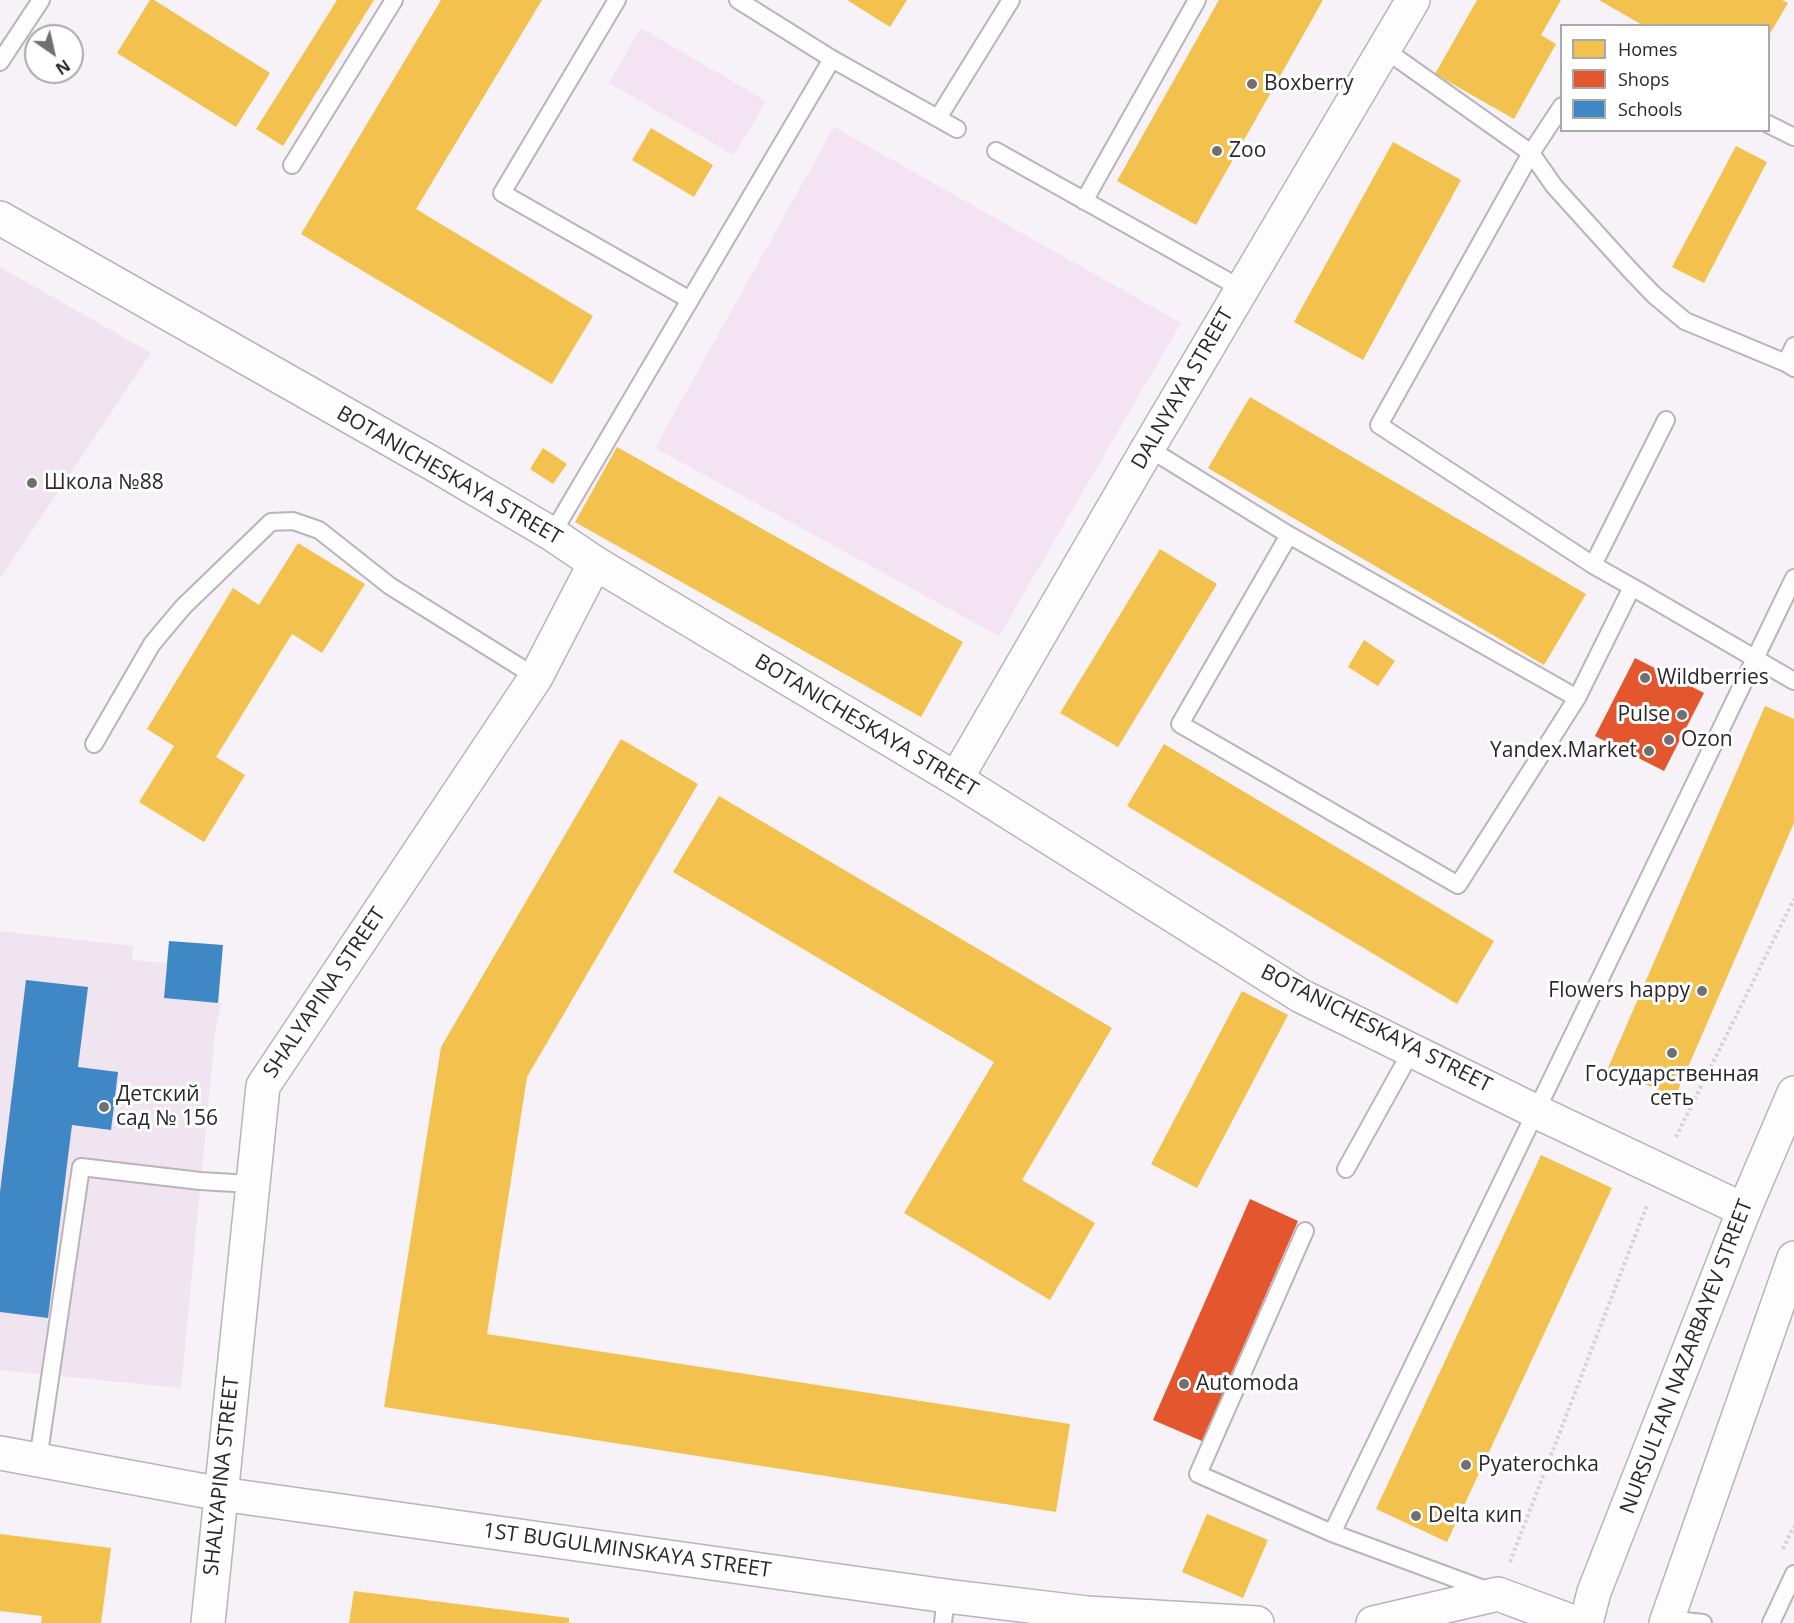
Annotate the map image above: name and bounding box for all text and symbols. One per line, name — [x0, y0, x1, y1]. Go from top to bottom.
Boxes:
north arrow — [24, 24, 84, 84]
legend — [1560, 24, 1770, 132]
text: Homes — [1618, 37, 1677, 61]
text: N — [51, 55, 74, 80]
text: Shops — [1618, 67, 1669, 91]
place label: Boxberry — [1264, 71, 1354, 97]
marker: Boxberry — [1245, 77, 1259, 91]
text: Schools — [1618, 97, 1682, 121]
place label: Zoo — [1229, 138, 1266, 164]
marker: Zoo — [1210, 144, 1224, 158]
street label: DALNYAYA STREET — [1127, 304, 1239, 474]
street label: BOTANICHESKAYA STREET — [332, 401, 566, 551]
place label: Школа №88 — [44, 470, 164, 496]
marker: Школа №88 — [25, 476, 39, 490]
street label: BOTANICHESKAYA STREET — [750, 649, 982, 803]
place label: Wildberries — [1657, 665, 1769, 691]
marker: Wildberries — [1638, 671, 1652, 685]
place label: Pulse — [1617, 702, 1670, 728]
marker: Pulse — [1675, 708, 1689, 722]
place label: Ozon — [1681, 727, 1733, 753]
marker: Ozon — [1662, 733, 1676, 747]
place label: Yandex.Market — [1490, 738, 1637, 764]
marker: Yandex.Market — [1642, 744, 1656, 758]
street label: SHALYAPINA STREET — [259, 903, 391, 1083]
street label: BOTANICHESKAYA STREET — [1256, 960, 1496, 1098]
place label: Flowers happy — [1548, 978, 1690, 1004]
marker: Flowers happy — [1695, 984, 1709, 998]
marker: Государственная сеть — [1665, 1046, 1679, 1060]
place label: Государственная сеть — [1585, 1062, 1759, 1112]
place label: Детский сад № 156 — [116, 1082, 218, 1132]
marker: Детский сад № 156 — [97, 1100, 111, 1114]
street label: NURSULTAN NAZARBAYEV STREET — [1615, 1196, 1759, 1518]
place label: Automoda — [1196, 1371, 1299, 1397]
street label: SHALYAPINA STREET — [199, 1375, 245, 1577]
marker: Automoda — [1177, 1377, 1191, 1391]
place label: Pyaterochka — [1478, 1452, 1599, 1478]
marker: Pyaterochka — [1459, 1458, 1473, 1472]
place label: Delta кип — [1428, 1503, 1522, 1529]
marker: Delta кип — [1409, 1509, 1423, 1523]
street label: 1ST BUGULMINSKAYA STREET — [481, 1518, 773, 1584]

